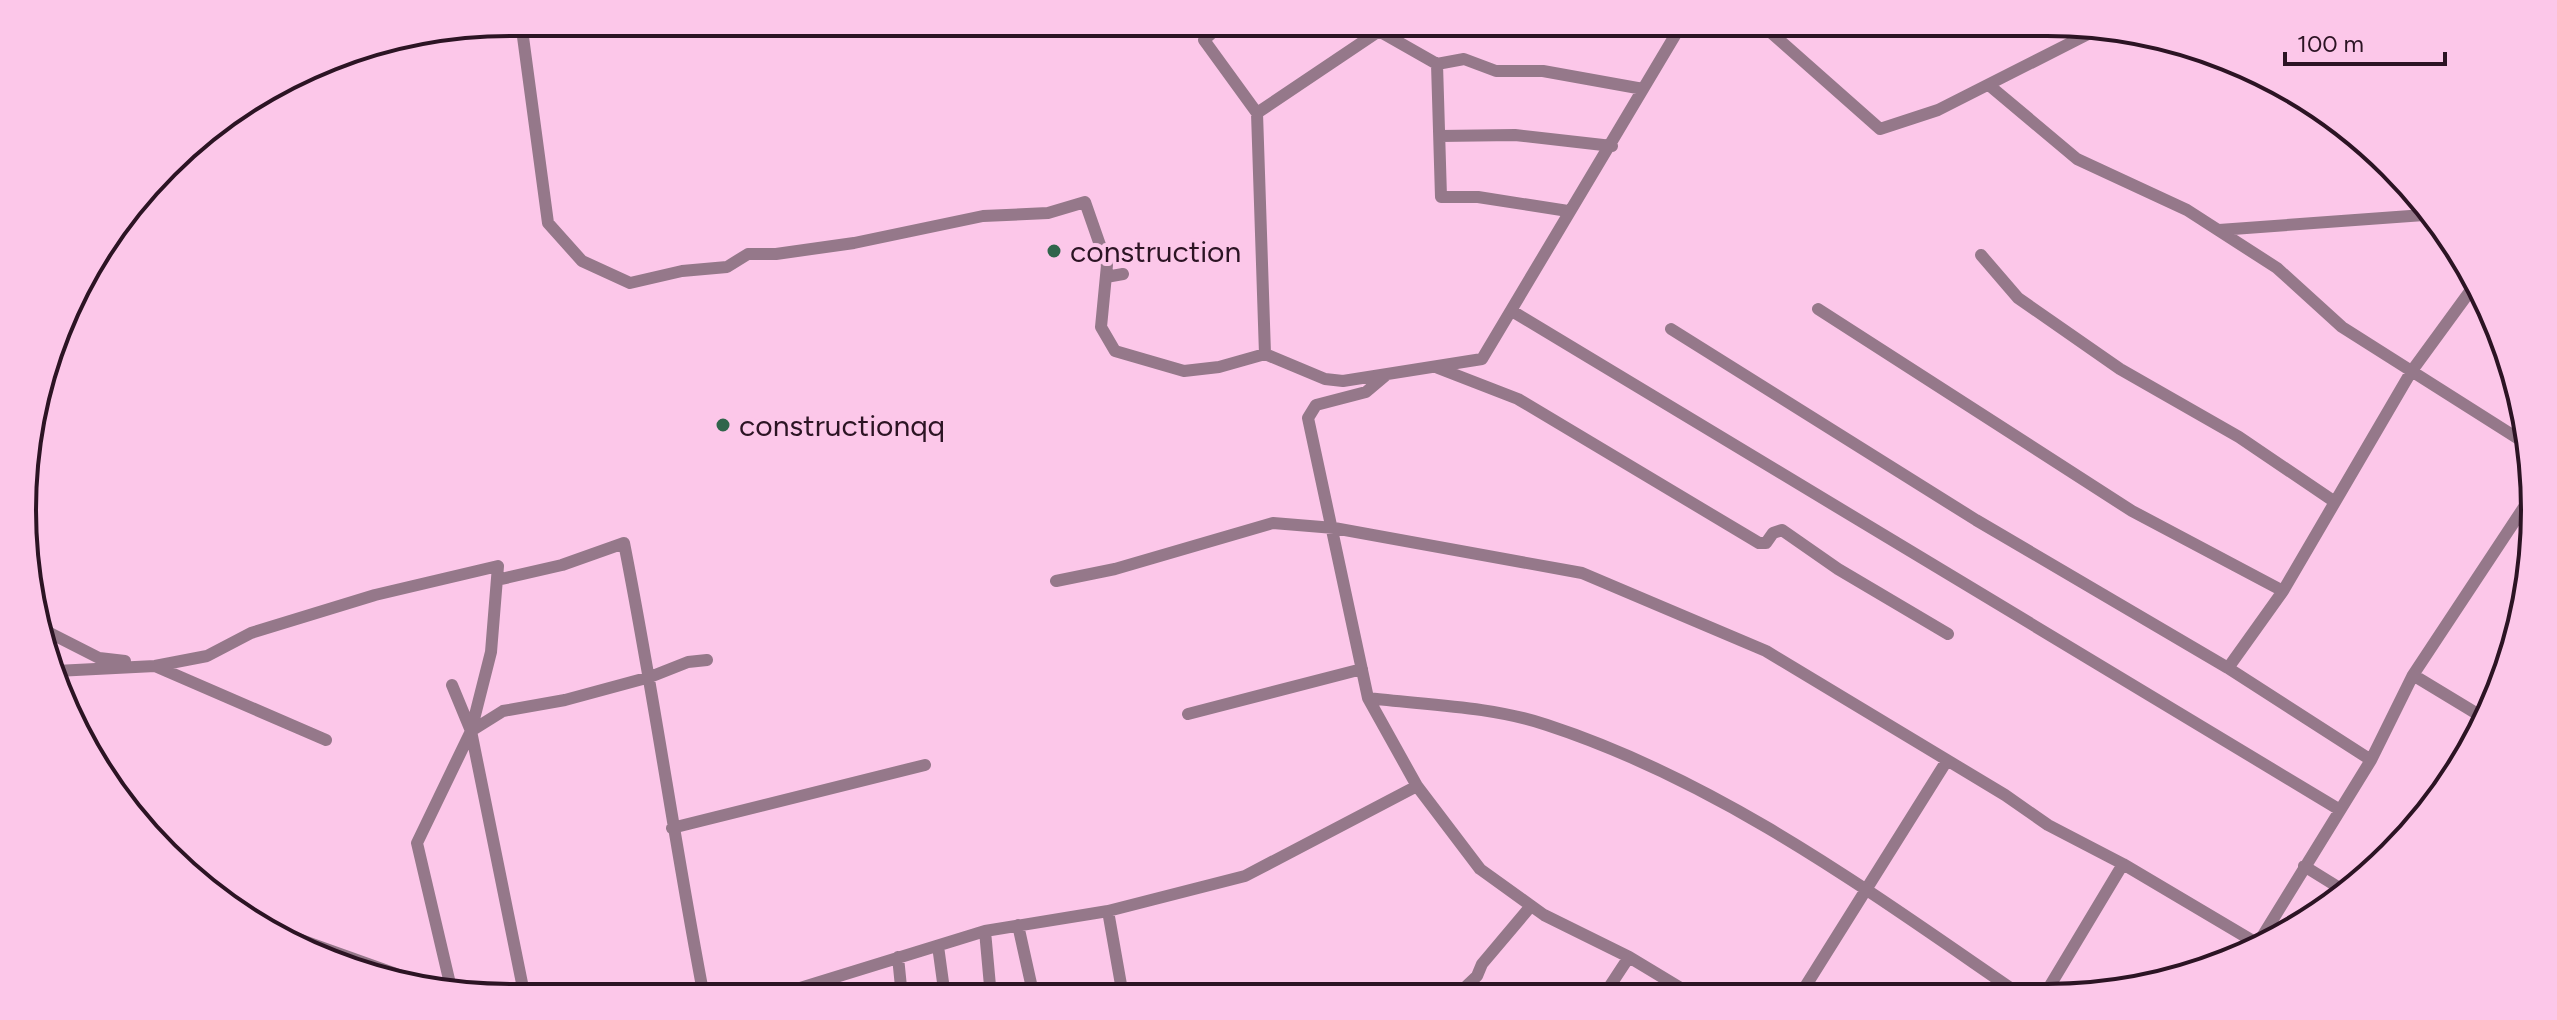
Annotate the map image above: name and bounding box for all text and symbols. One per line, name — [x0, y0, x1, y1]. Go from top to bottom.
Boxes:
scale bar — [2285, 16, 2445, 66]
text: 100 m — [2297, 29, 2364, 58]
place label: construction — [1070, 233, 1241, 270]
marker: construction — [1045, 242, 1063, 260]
place label: constructionqq — [739, 407, 945, 444]
marker: constructionqq — [714, 416, 732, 434]

